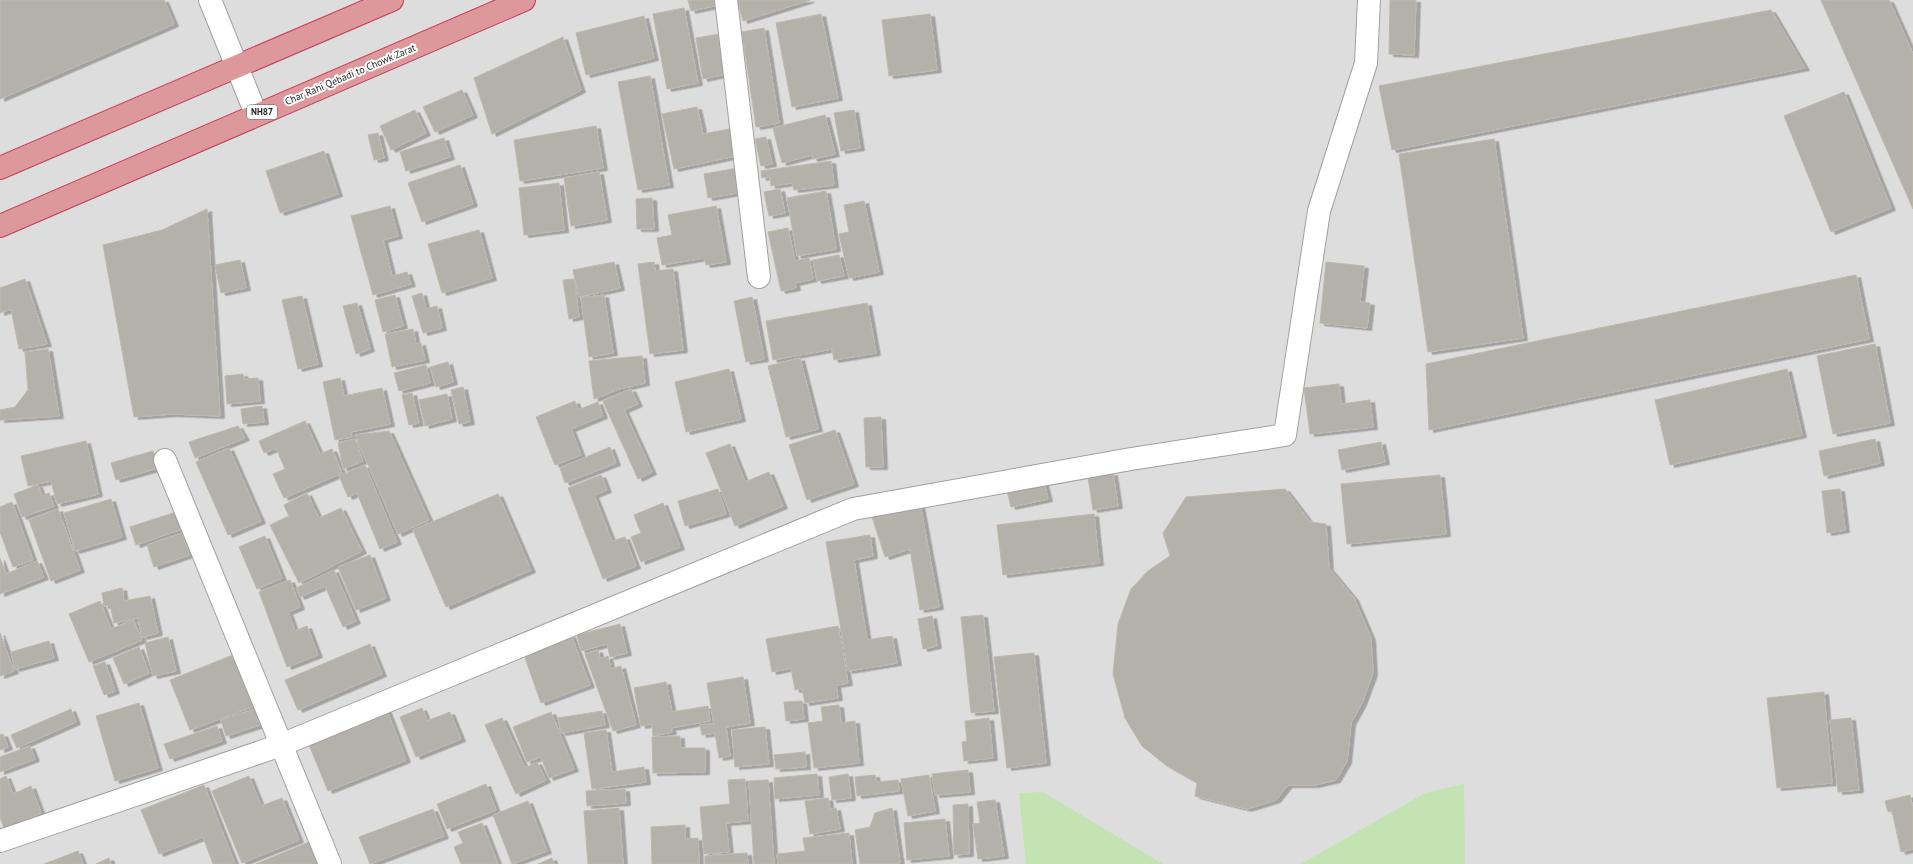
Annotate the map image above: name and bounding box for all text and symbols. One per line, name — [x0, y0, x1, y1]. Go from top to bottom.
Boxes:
street label: Char Rahi Qebadi to Chowk Zarat — [283, 41, 418, 108]
road number: NH87 — [247, 105, 277, 119]

